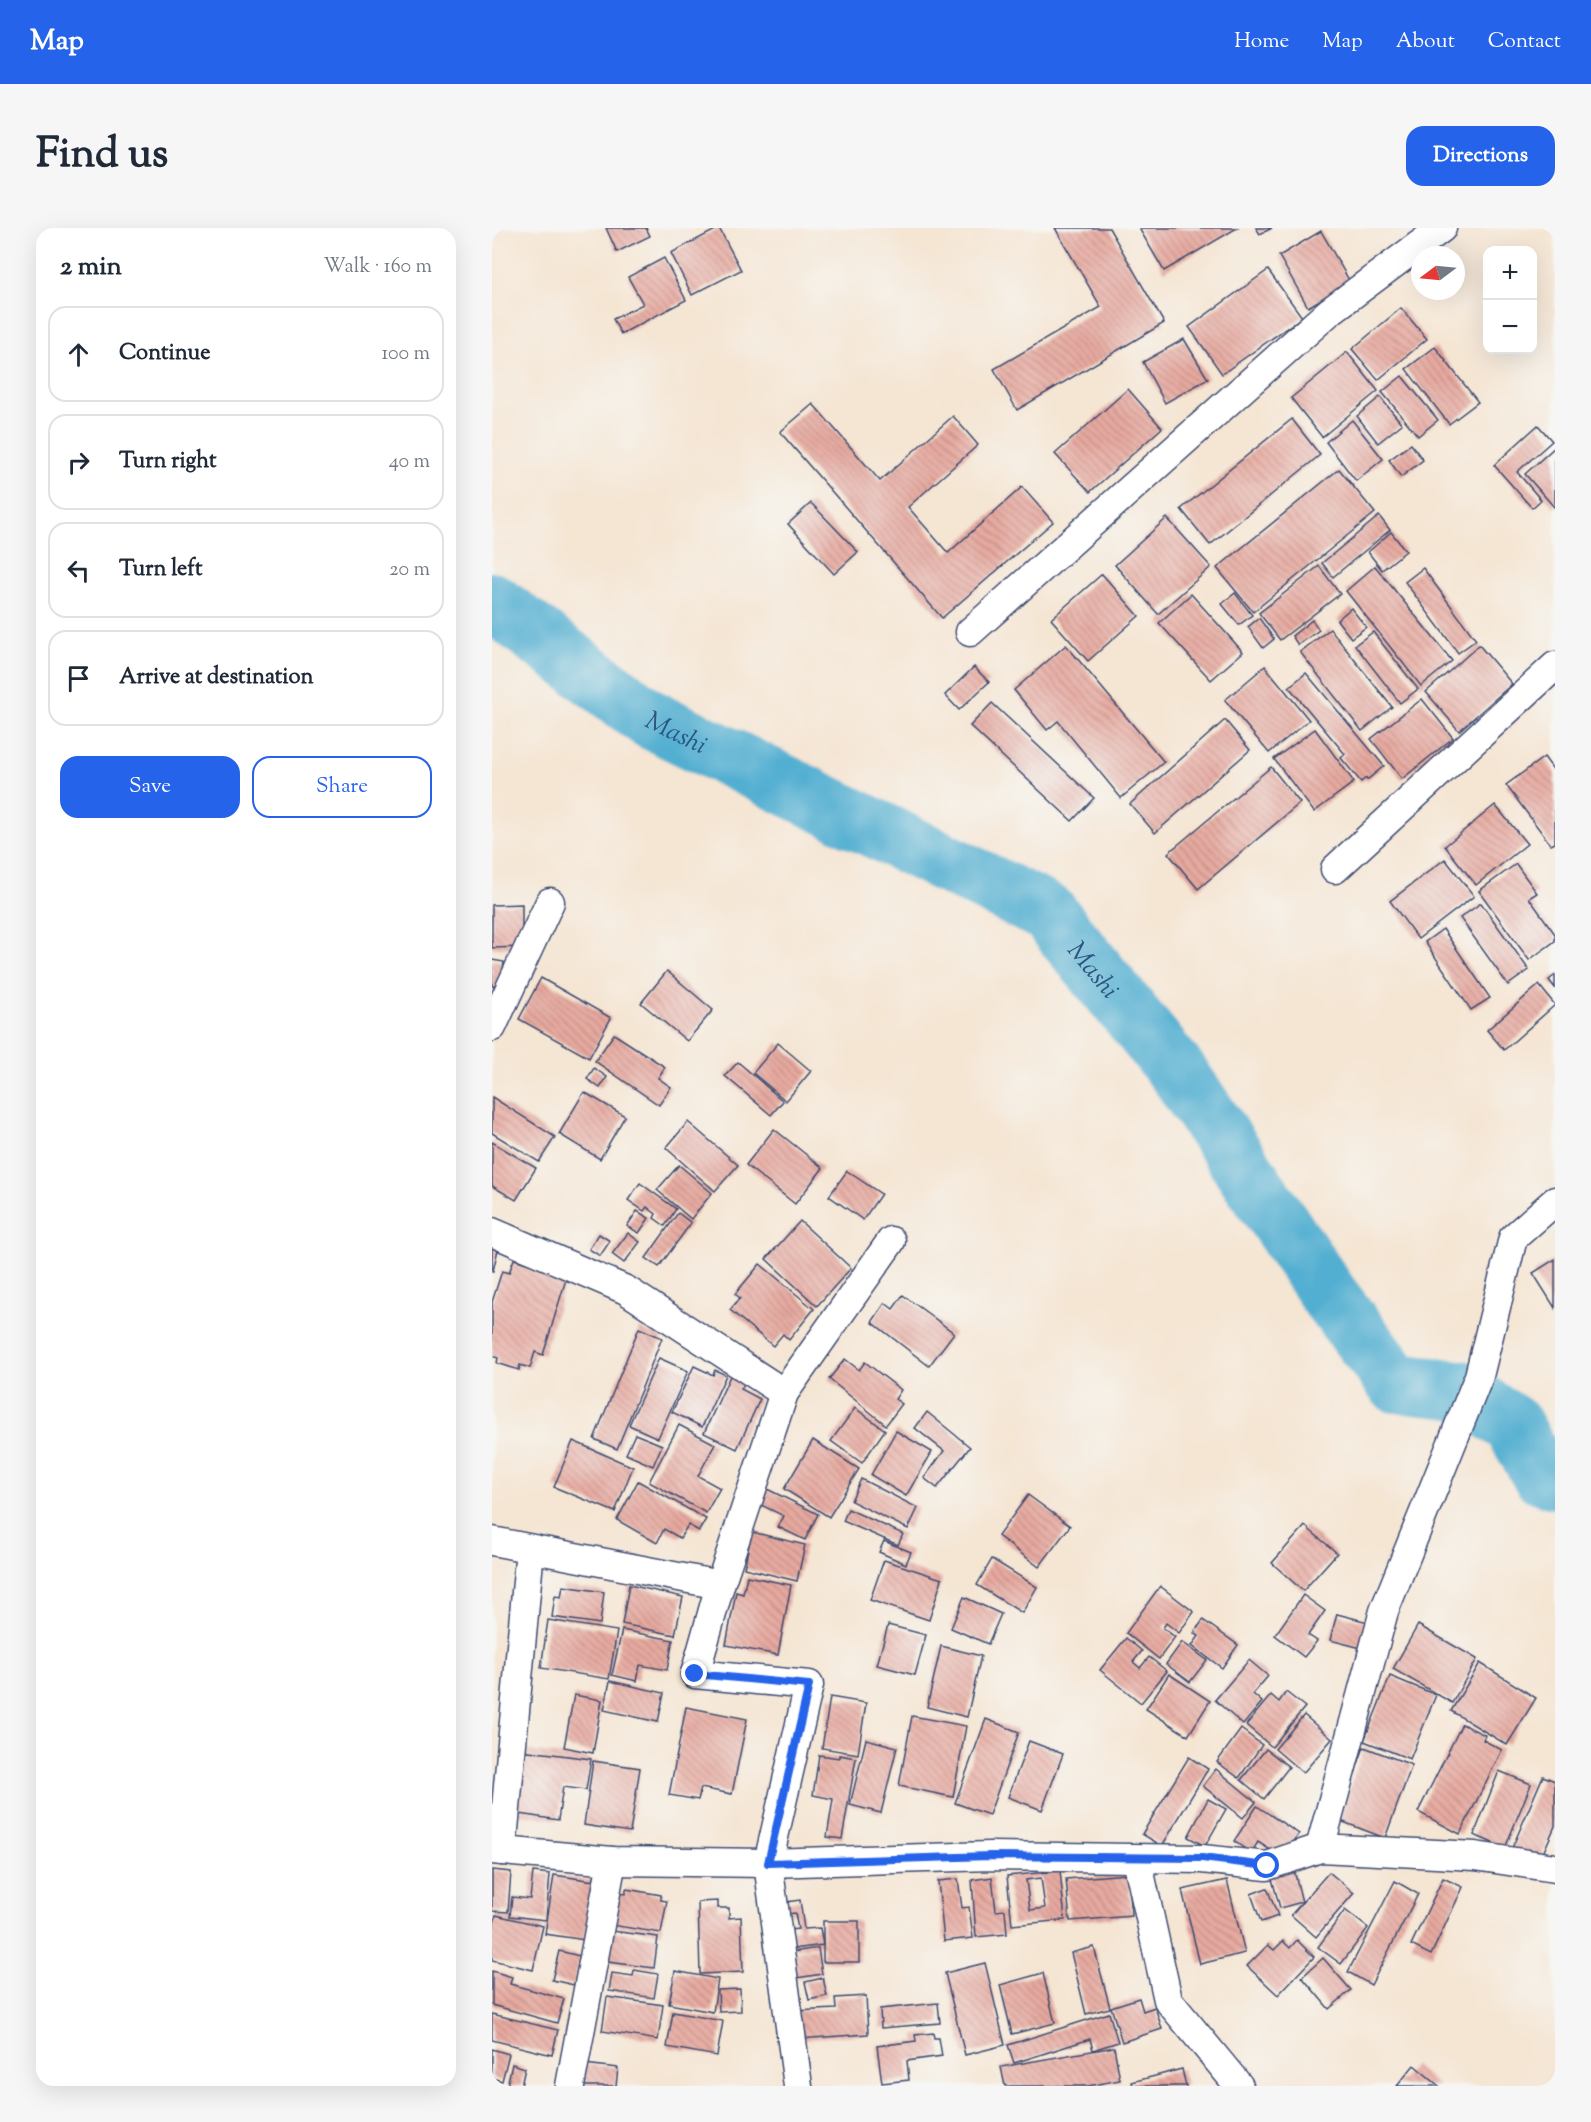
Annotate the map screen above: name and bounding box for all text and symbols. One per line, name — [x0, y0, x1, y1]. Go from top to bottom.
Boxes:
text: Map — [30, 22, 84, 62]
text: Home — [1234, 27, 1289, 57]
text: Map — [1322, 27, 1363, 57]
text: About — [1396, 27, 1455, 57]
text: Contact — [1488, 27, 1561, 57]
text: Find us — [36, 126, 168, 186]
button: Directions — [1406, 126, 1555, 186]
north arrow — [1411, 246, 1465, 300]
map controls — [1483, 246, 1537, 354]
button: + — [1483, 246, 1537, 300]
text: 2 min — [60, 249, 122, 286]
text: Walk · 160 m — [323, 253, 432, 282]
button: − — [1483, 300, 1537, 354]
icon: ahead — [62, 338, 95, 371]
text: Continue — [119, 338, 210, 370]
text: 100 m — [381, 340, 430, 369]
icon: right — [62, 446, 95, 479]
text: Turn right — [119, 446, 216, 478]
text: 40 m — [389, 448, 430, 477]
icon: left — [62, 554, 95, 587]
text: Turn left — [119, 554, 202, 586]
text: 20 m — [389, 556, 430, 585]
icon: arrive — [62, 662, 95, 695]
text: Arrive at destination — [119, 662, 314, 694]
water label: Mashi — [638, 703, 712, 765]
button: Save — [60, 756, 240, 818]
button: Share — [252, 756, 432, 818]
water label: Mashi — [1057, 934, 1127, 1008]
route end — [681, 1660, 707, 1686]
route start — [1253, 1852, 1279, 1878]

